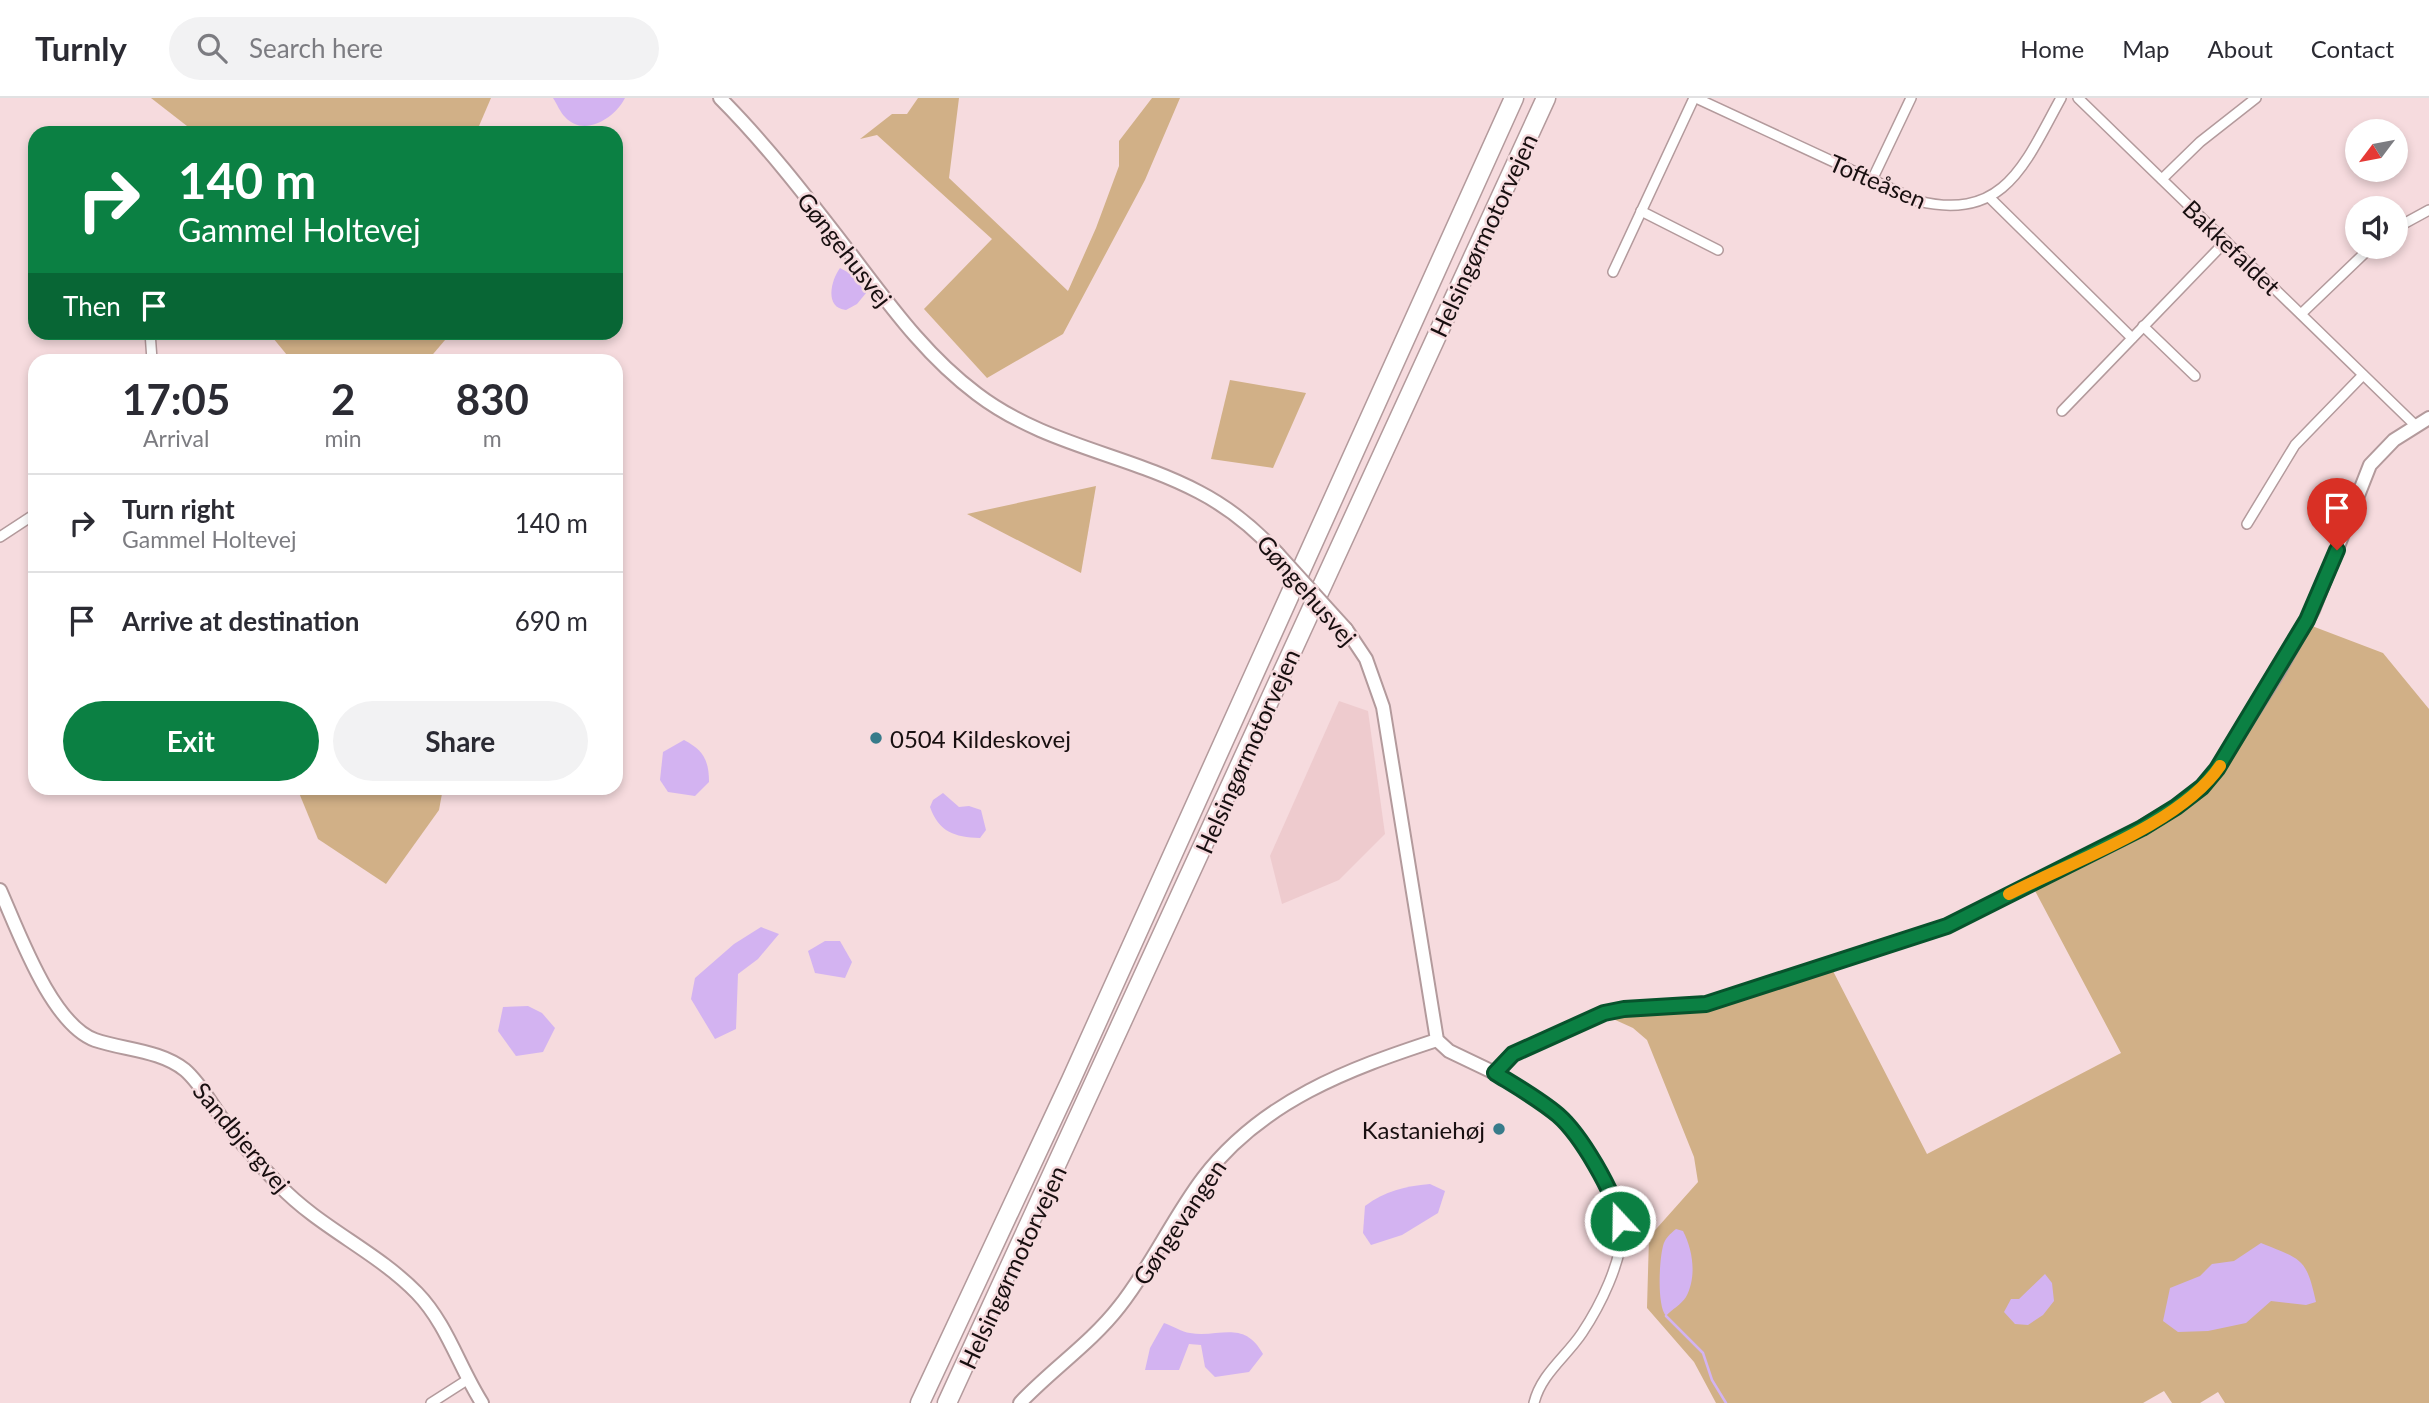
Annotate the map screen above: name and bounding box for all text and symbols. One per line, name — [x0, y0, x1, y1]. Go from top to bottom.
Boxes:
search box — [169, 17, 659, 80]
text: Turnly — [35, 28, 127, 68]
icon: search — [193, 29, 231, 67]
text: Search here — [249, 32, 383, 64]
text: Home — [2020, 34, 2084, 63]
text: Map — [2122, 34, 2170, 63]
text: About — [2208, 34, 2273, 63]
text: Contact — [2311, 34, 2394, 63]
north arrow — [2345, 119, 2408, 182]
map controls — [2345, 119, 2408, 259]
street label: Helsingørmotorvejen — [1423, 129, 1543, 341]
street label: Tofteåsen — [1825, 148, 1931, 214]
text: 140 m — [178, 151, 316, 209]
icon: right — [63, 154, 154, 245]
street label: Gøngehusvej — [791, 186, 899, 312]
street label: Bakkefaldet — [2177, 193, 2287, 301]
button: sound — [2345, 196, 2408, 259]
text: Gammel Holtevej — [178, 210, 421, 249]
icon: arrive — [135, 287, 173, 325]
text: Then — [63, 290, 121, 322]
text: 17:05 — [122, 374, 230, 424]
text: 2 — [331, 374, 355, 424]
text: 830 — [456, 374, 529, 424]
text: Arrival — [143, 424, 209, 452]
text: min — [324, 424, 362, 452]
text: m — [483, 424, 502, 452]
pin — [2307, 478, 2367, 550]
icon: arrive — [2318, 489, 2356, 527]
text: Turn right — [122, 493, 235, 525]
icon: right — [63, 504, 101, 542]
text: 140 m — [515, 507, 588, 539]
text: Gammel Holtevej — [122, 525, 296, 553]
street label: Gøngehusvej — [1251, 529, 1363, 651]
icon: arrive — [63, 602, 101, 640]
text: Arrive at destination — [122, 605, 359, 637]
text: 690 m — [515, 605, 588, 637]
street label: Helsingørmotorvejen — [1189, 644, 1305, 858]
button: Exit — [63, 701, 319, 781]
button: Share — [333, 701, 588, 781]
place label: 0504 Kildeskovej — [890, 724, 1071, 753]
marker: 0504 Kildeskovej — [868, 730, 884, 746]
street label: Sandbjergvej — [188, 1076, 296, 1198]
place label: Kastaniehøj — [1362, 1115, 1485, 1144]
marker: Kastaniehøj — [1491, 1121, 1507, 1137]
street label: Gøngevangen — [1126, 1154, 1232, 1290]
street label: Helsingørmotorvejen — [952, 1161, 1072, 1373]
position arrow — [1583, 1184, 1657, 1258]

